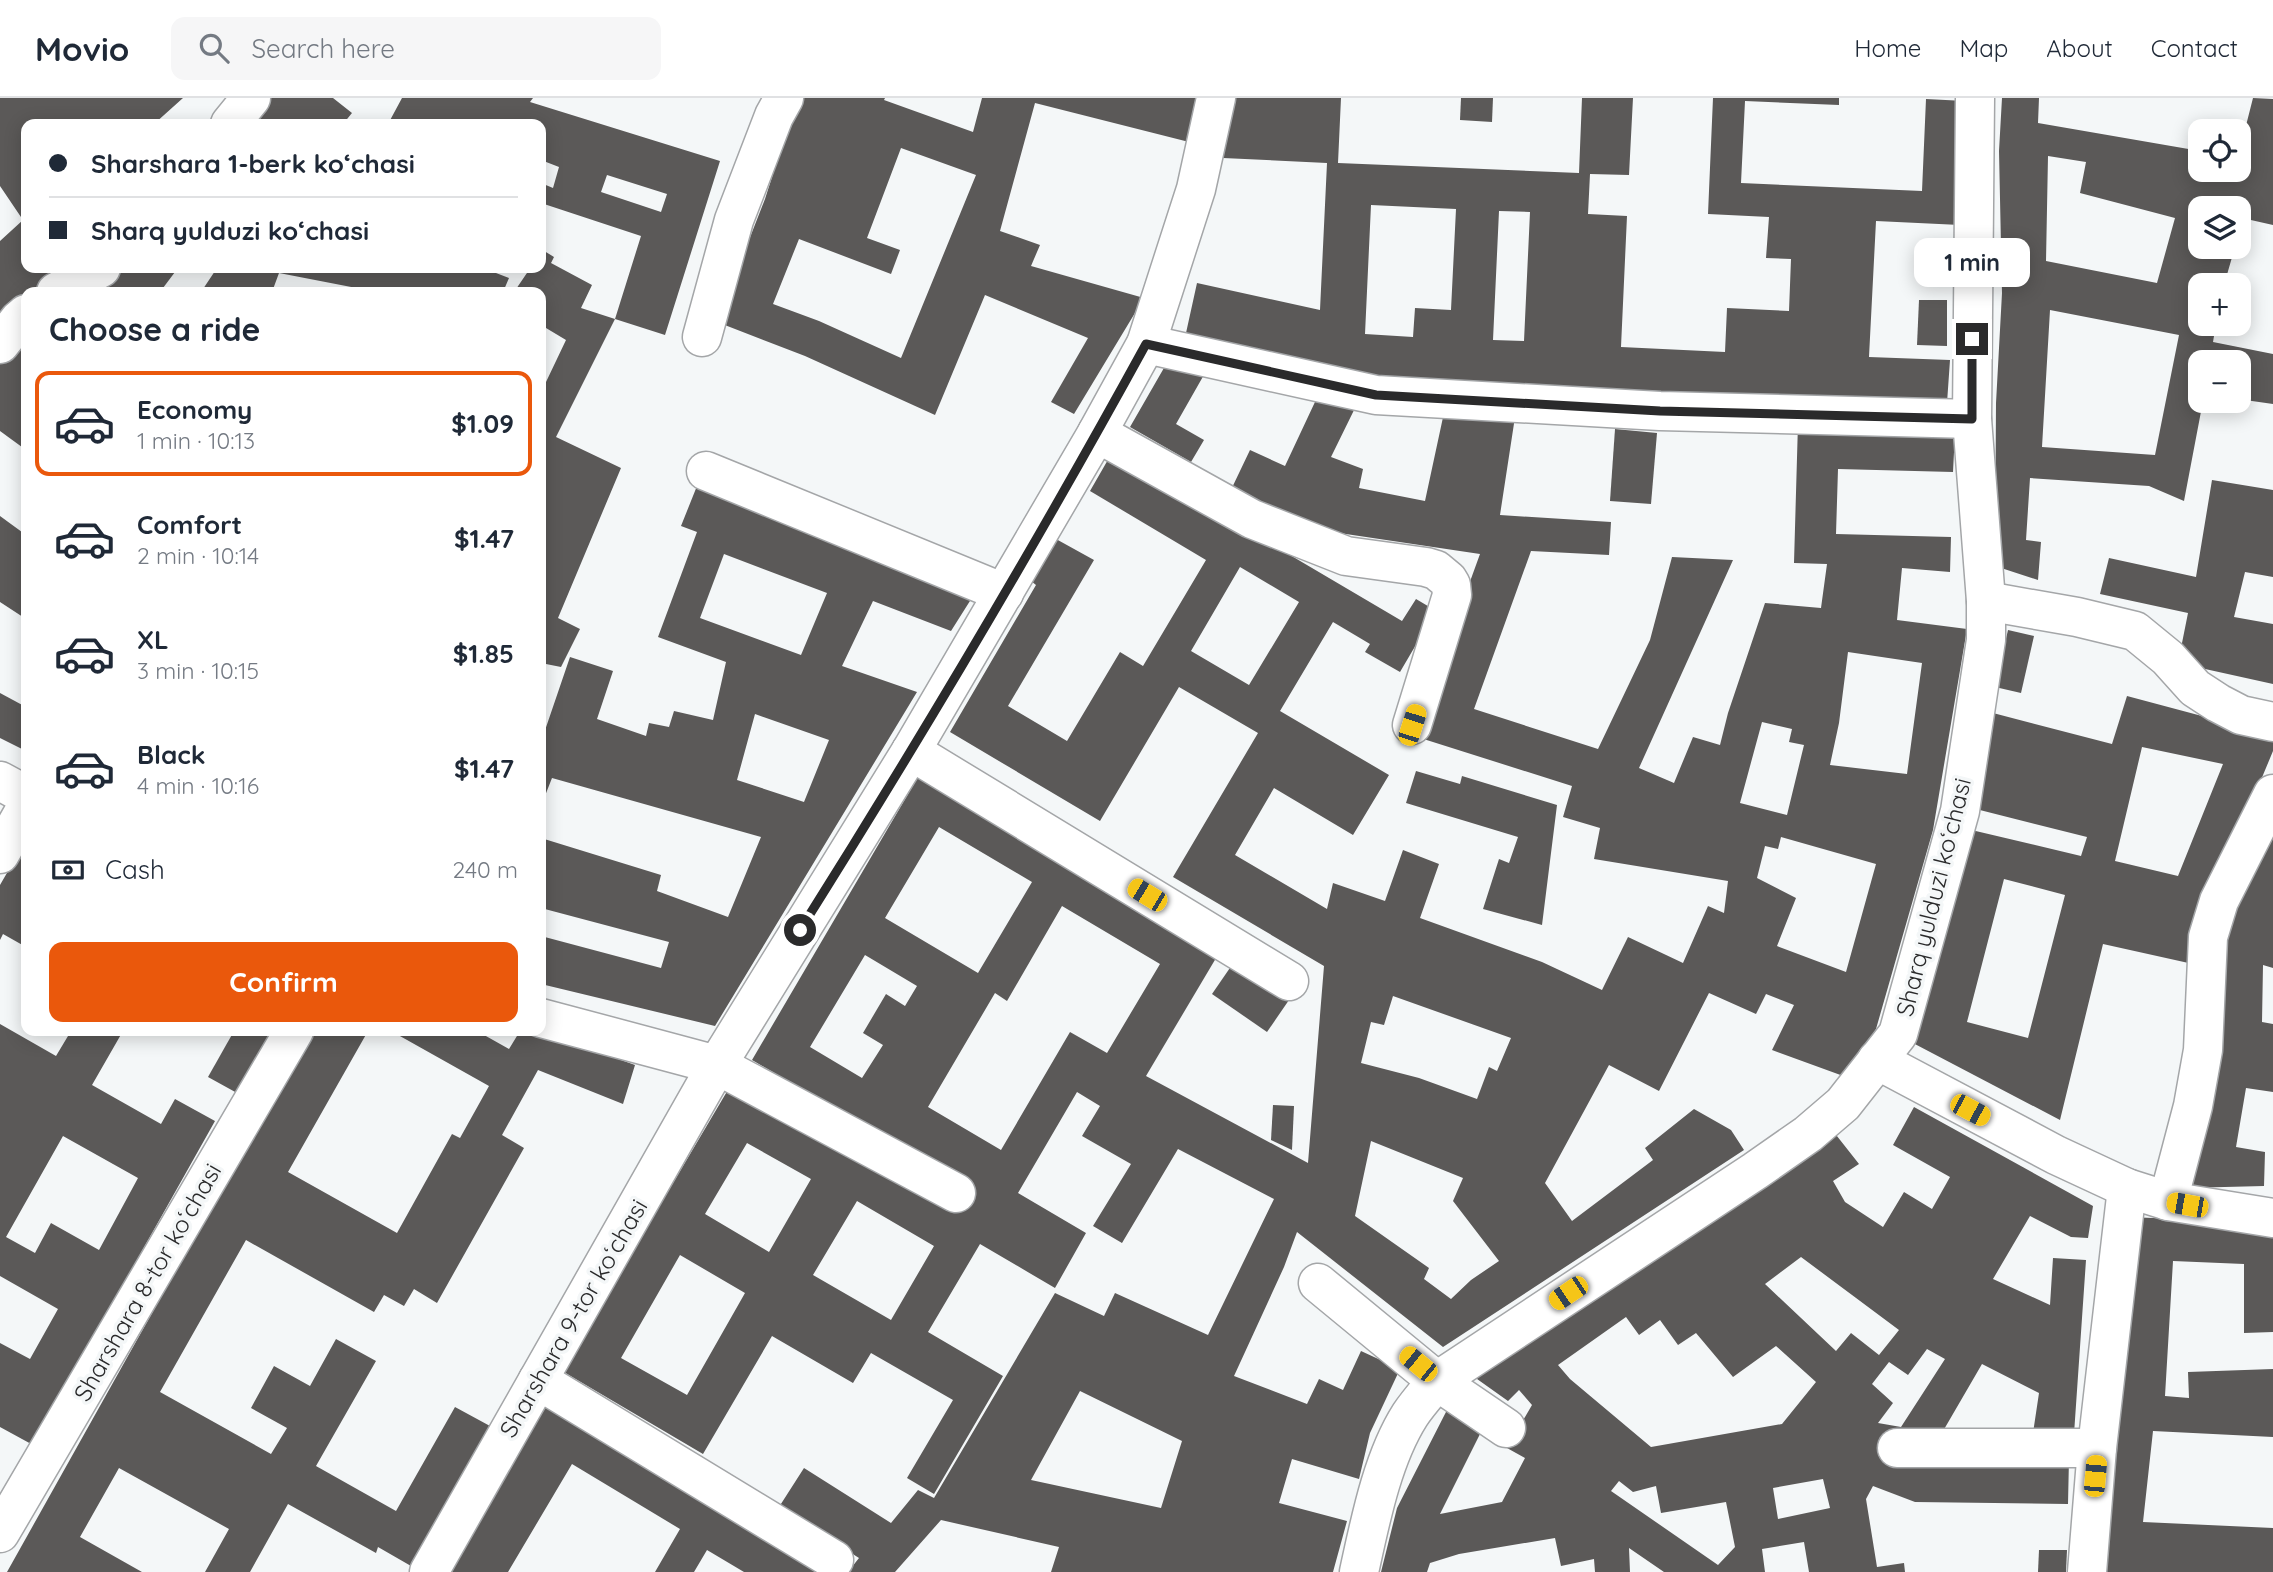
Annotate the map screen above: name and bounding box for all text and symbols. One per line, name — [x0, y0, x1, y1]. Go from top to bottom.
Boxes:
search box — [171, 17, 661, 80]
text: Movio — [35, 28, 129, 69]
icon: search — [195, 29, 233, 67]
text: Search here — [251, 32, 395, 65]
text: Home — [1854, 33, 1921, 63]
text: Map — [1959, 33, 2008, 63]
text: About — [2046, 33, 2113, 63]
text: Contact — [2151, 33, 2238, 63]
map controls — [2188, 119, 2251, 413]
button: locate — [2188, 119, 2251, 182]
text: Sharshara 1-berk koʻchasi — [91, 147, 415, 180]
button: layers — [2188, 196, 2251, 259]
text: Sharq yulduzi koʻchasi — [91, 214, 369, 247]
callout: 1 min — [1914, 238, 2030, 286]
text: 1 min — [1944, 248, 2000, 277]
button: + — [2188, 273, 2251, 336]
text: Choose a ride — [49, 309, 261, 349]
route end — [1956, 323, 1988, 355]
button: − — [2188, 350, 2251, 413]
icon: car — [53, 392, 116, 455]
text: Economy — [137, 393, 252, 426]
text: $1.09 — [451, 407, 514, 440]
text: 1 min · 10:13 — [137, 426, 255, 455]
icon: car — [53, 507, 116, 570]
text: Comfort — [137, 508, 242, 541]
text: $1.47 — [454, 522, 514, 555]
text: 2 min · 10:14 — [137, 541, 259, 570]
icon: car — [53, 622, 116, 685]
text: XL — [137, 623, 169, 656]
text: $1.85 — [453, 637, 514, 670]
text: 3 min · 10:15 — [137, 656, 259, 685]
car — [1396, 702, 1429, 748]
icon: car — [53, 737, 116, 800]
text: Black — [137, 738, 206, 771]
text: $1.47 — [454, 752, 514, 785]
text: 4 min · 10:16 — [137, 771, 259, 800]
street label: Sharq yulduzi koʻchasi — [1889, 775, 1977, 1019]
icon: cash — [49, 851, 87, 889]
text: Cash — [105, 853, 165, 886]
text: 240 m — [453, 855, 518, 884]
car — [1124, 875, 1171, 915]
route start — [784, 914, 816, 946]
button: Confirm — [49, 942, 518, 1022]
car — [1947, 1091, 1994, 1129]
street label: Sharshara 8-tor koʻchasi — [67, 1158, 227, 1406]
car — [2165, 1191, 2210, 1219]
street label: Sharshara 9-tor koʻchasi — [493, 1194, 653, 1442]
car — [1545, 1273, 1592, 1313]
car — [1396, 1343, 1441, 1385]
car — [2083, 1454, 2108, 1498]

